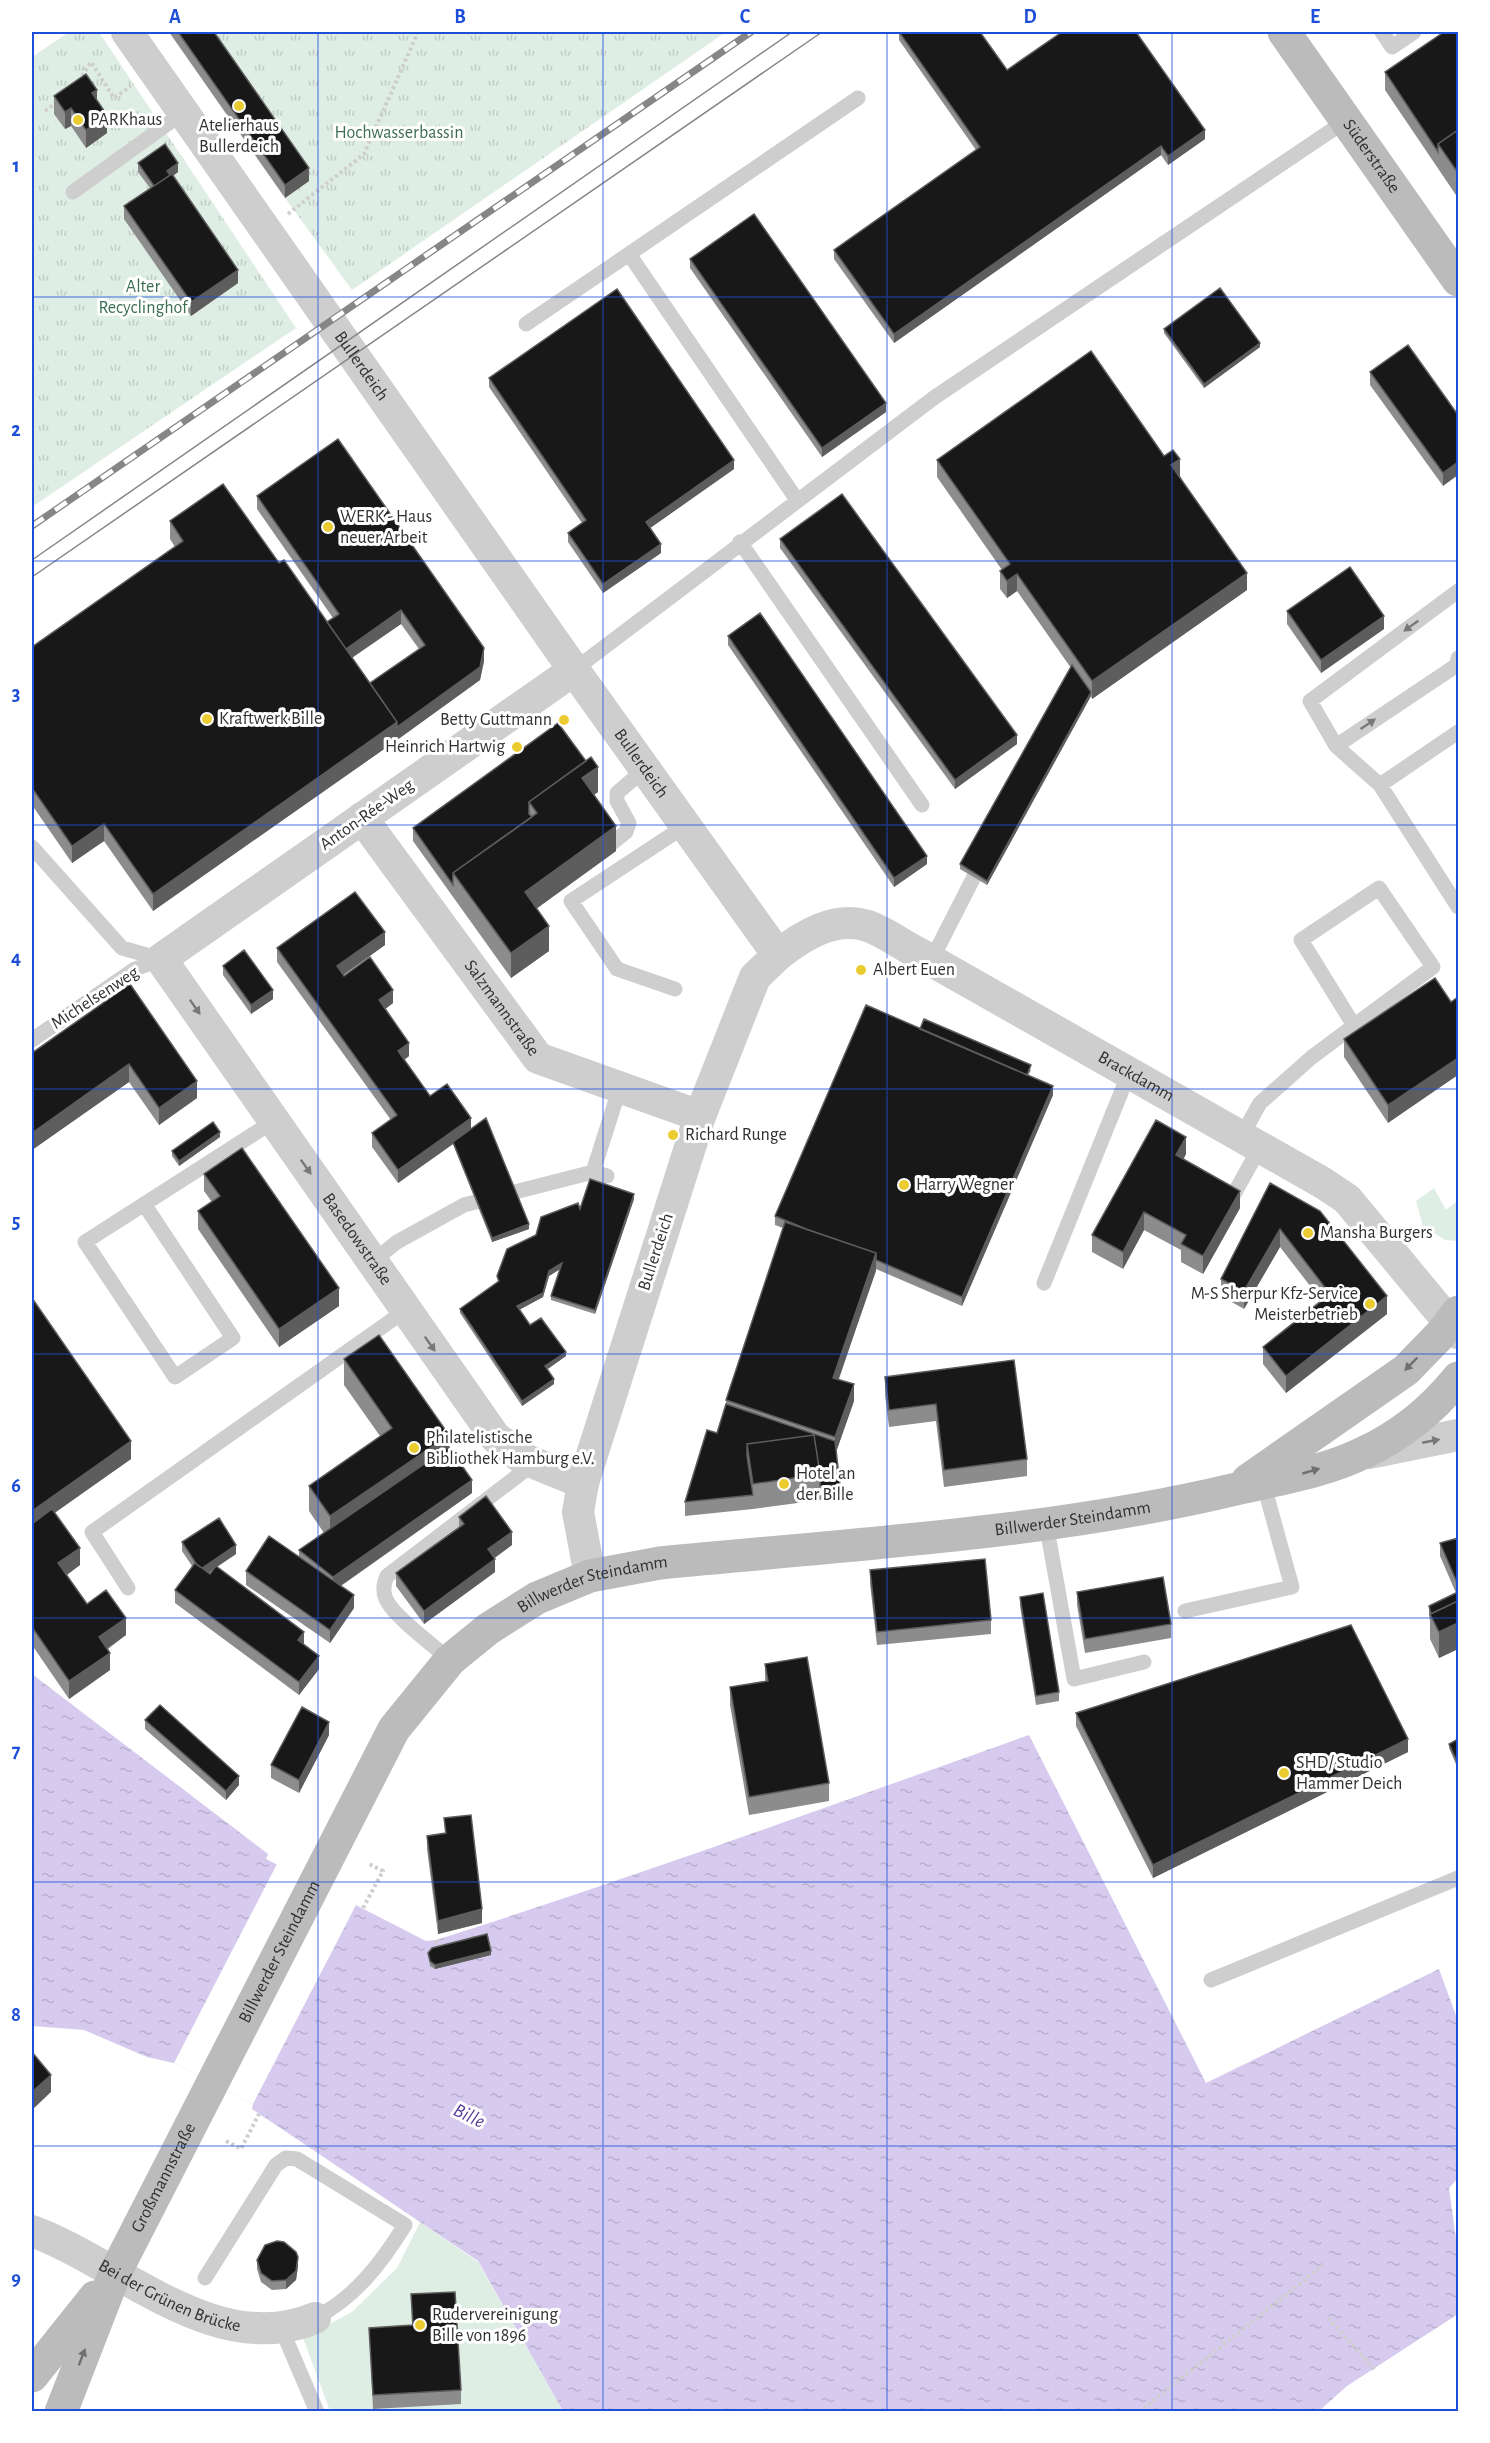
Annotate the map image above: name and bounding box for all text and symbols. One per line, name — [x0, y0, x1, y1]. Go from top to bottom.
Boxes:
text: A — [169, 7, 181, 27]
text: B — [454, 7, 466, 27]
text: C — [740, 7, 751, 27]
text: D — [1023, 7, 1037, 27]
text: E — [1310, 7, 1320, 27]
marker: Atelierhaus Bullerdeich — [232, 99, 246, 113]
place label: PARKhaus — [90, 111, 162, 129]
marker: PARKhaus — [71, 113, 85, 127]
street label: Süderstraße — [1339, 116, 1403, 197]
place label: Atelierhaus Bullerdeich — [199, 117, 279, 156]
park label: Hochwasserbassin — [335, 124, 463, 142]
text: 1 — [12, 156, 20, 176]
park label: Alter Recyclinghof — [98, 278, 189, 317]
street label: Bullerdeich — [331, 328, 391, 404]
text: 2 — [11, 420, 21, 440]
place label: WERK - Haus neuer Arbeit — [340, 508, 432, 547]
marker: WERK - Haus neuer Arbeit — [321, 520, 335, 534]
one-way arrow — [1404, 620, 1420, 632]
text: 3 — [12, 684, 20, 704]
place label: Kraftwerk Bille — [219, 710, 322, 728]
place label: Betty Guttmann — [440, 711, 552, 729]
marker: Kraftwerk Bille — [200, 712, 214, 726]
marker: Betty Guttmann — [557, 713, 571, 727]
one-way arrow — [1360, 719, 1376, 730]
street label: Bullerdeich — [610, 726, 672, 801]
place label: Heinrich Hartwig — [385, 738, 505, 756]
marker: Heinrich Hartwig — [510, 740, 524, 754]
street label: Anton-Rée-Weg — [317, 776, 417, 854]
text: 4 — [11, 948, 21, 968]
street label: Salzmannstraße — [461, 957, 543, 1060]
place label: Albert Euen — [873, 961, 955, 979]
street label: Michelsenweg — [48, 963, 142, 1033]
marker: Albert Euen — [854, 963, 868, 977]
one-way arrow — [189, 999, 200, 1015]
street label: Brackdamm — [1095, 1048, 1177, 1105]
place label: Richard Runge — [685, 1126, 787, 1144]
marker: Richard Runge — [666, 1128, 680, 1142]
one-way arrow — [300, 1159, 311, 1175]
place label: Harry Wegner — [916, 1176, 1014, 1194]
marker: Harry Wegner — [897, 1178, 911, 1192]
street label: Basedowstraße — [319, 1190, 395, 1289]
street label: Bullerdeich — [635, 1211, 677, 1293]
text: 5 — [12, 1212, 20, 1232]
place label: Mansha Burgers — [1320, 1224, 1433, 1242]
marker: Mansha Burgers — [1301, 1226, 1315, 1240]
place label: M-S Sherpur Kfz-Service Meisterbetrieb — [1191, 1285, 1358, 1324]
marker: M-S Sherpur Kfz-Service Meisterbetrieb — [1363, 1297, 1377, 1311]
one-way arrow — [424, 1336, 435, 1352]
one-way arrow — [1403, 1357, 1418, 1371]
place label: Philatelistische Bibliothek Hamburg e.V. — [426, 1429, 595, 1468]
one-way arrow — [1421, 1436, 1440, 1445]
marker: Philatelistische Bibliothek Hamburg e.V. — [407, 1441, 421, 1455]
place label: Hotel an der Bille — [796, 1465, 855, 1504]
one-way arrow — [1302, 1465, 1320, 1475]
text: 6 — [11, 1476, 21, 1496]
marker: Hotel an der Bille — [777, 1477, 791, 1491]
street label: Billwerder Steindamm — [994, 1498, 1152, 1540]
street label: Billwerder Steindamm — [514, 1553, 669, 1617]
text: 7 — [12, 1741, 21, 1761]
place label: SHD/ Studio Hammer Deich — [1296, 1754, 1402, 1793]
marker: SHD/ Studio Hammer Deich — [1277, 1766, 1291, 1780]
street label: Billwerder Steindamm — [236, 1878, 324, 2026]
text: 8 — [11, 2005, 21, 2025]
water label: Bille — [450, 2100, 488, 2132]
street label: Großmannstraße — [128, 2120, 199, 2236]
street label: Bei der Grünen Brücke — [95, 2257, 242, 2335]
text: 9 — [11, 2269, 21, 2289]
place label: Rudervereinigung Bille von 1896 — [432, 2306, 558, 2345]
marker: Rudervereinigung Bille von 1896 — [413, 2318, 427, 2332]
one-way arrow — [78, 2348, 87, 2366]

